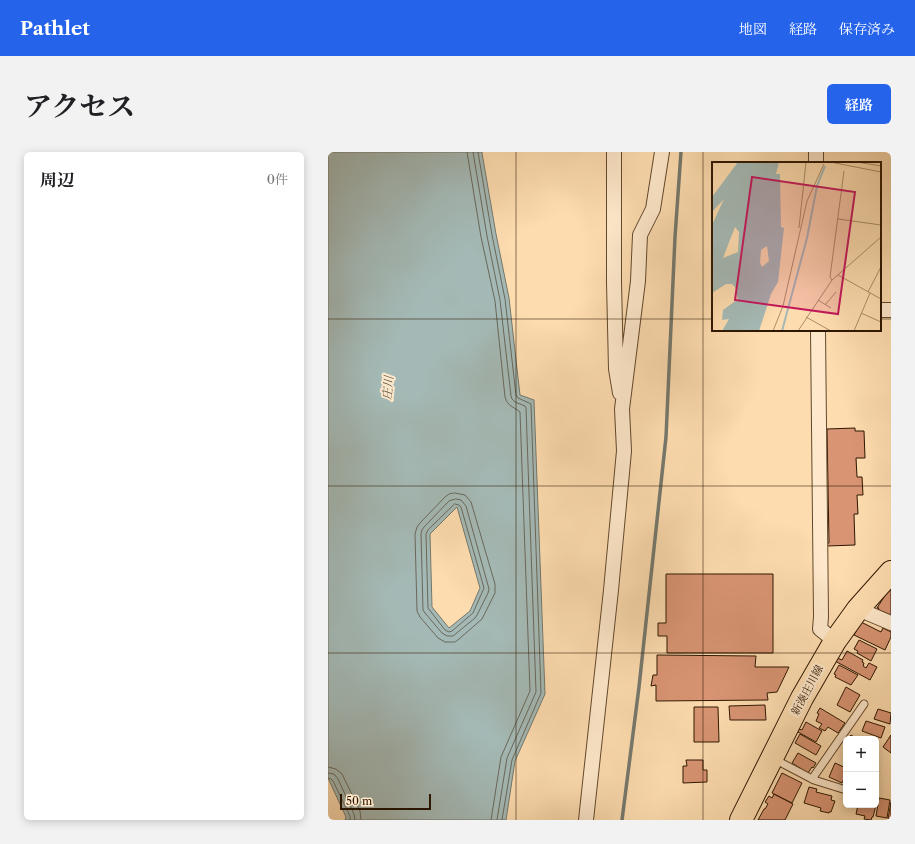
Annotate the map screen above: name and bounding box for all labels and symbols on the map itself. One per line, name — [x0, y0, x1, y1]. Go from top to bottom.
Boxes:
inset map — [712, 162, 881, 331]
water label: 庄川 — [379, 373, 396, 401]
street label: 新湊庄川線 — [788, 662, 826, 718]
scale bar — [340, 792, 431, 811]

